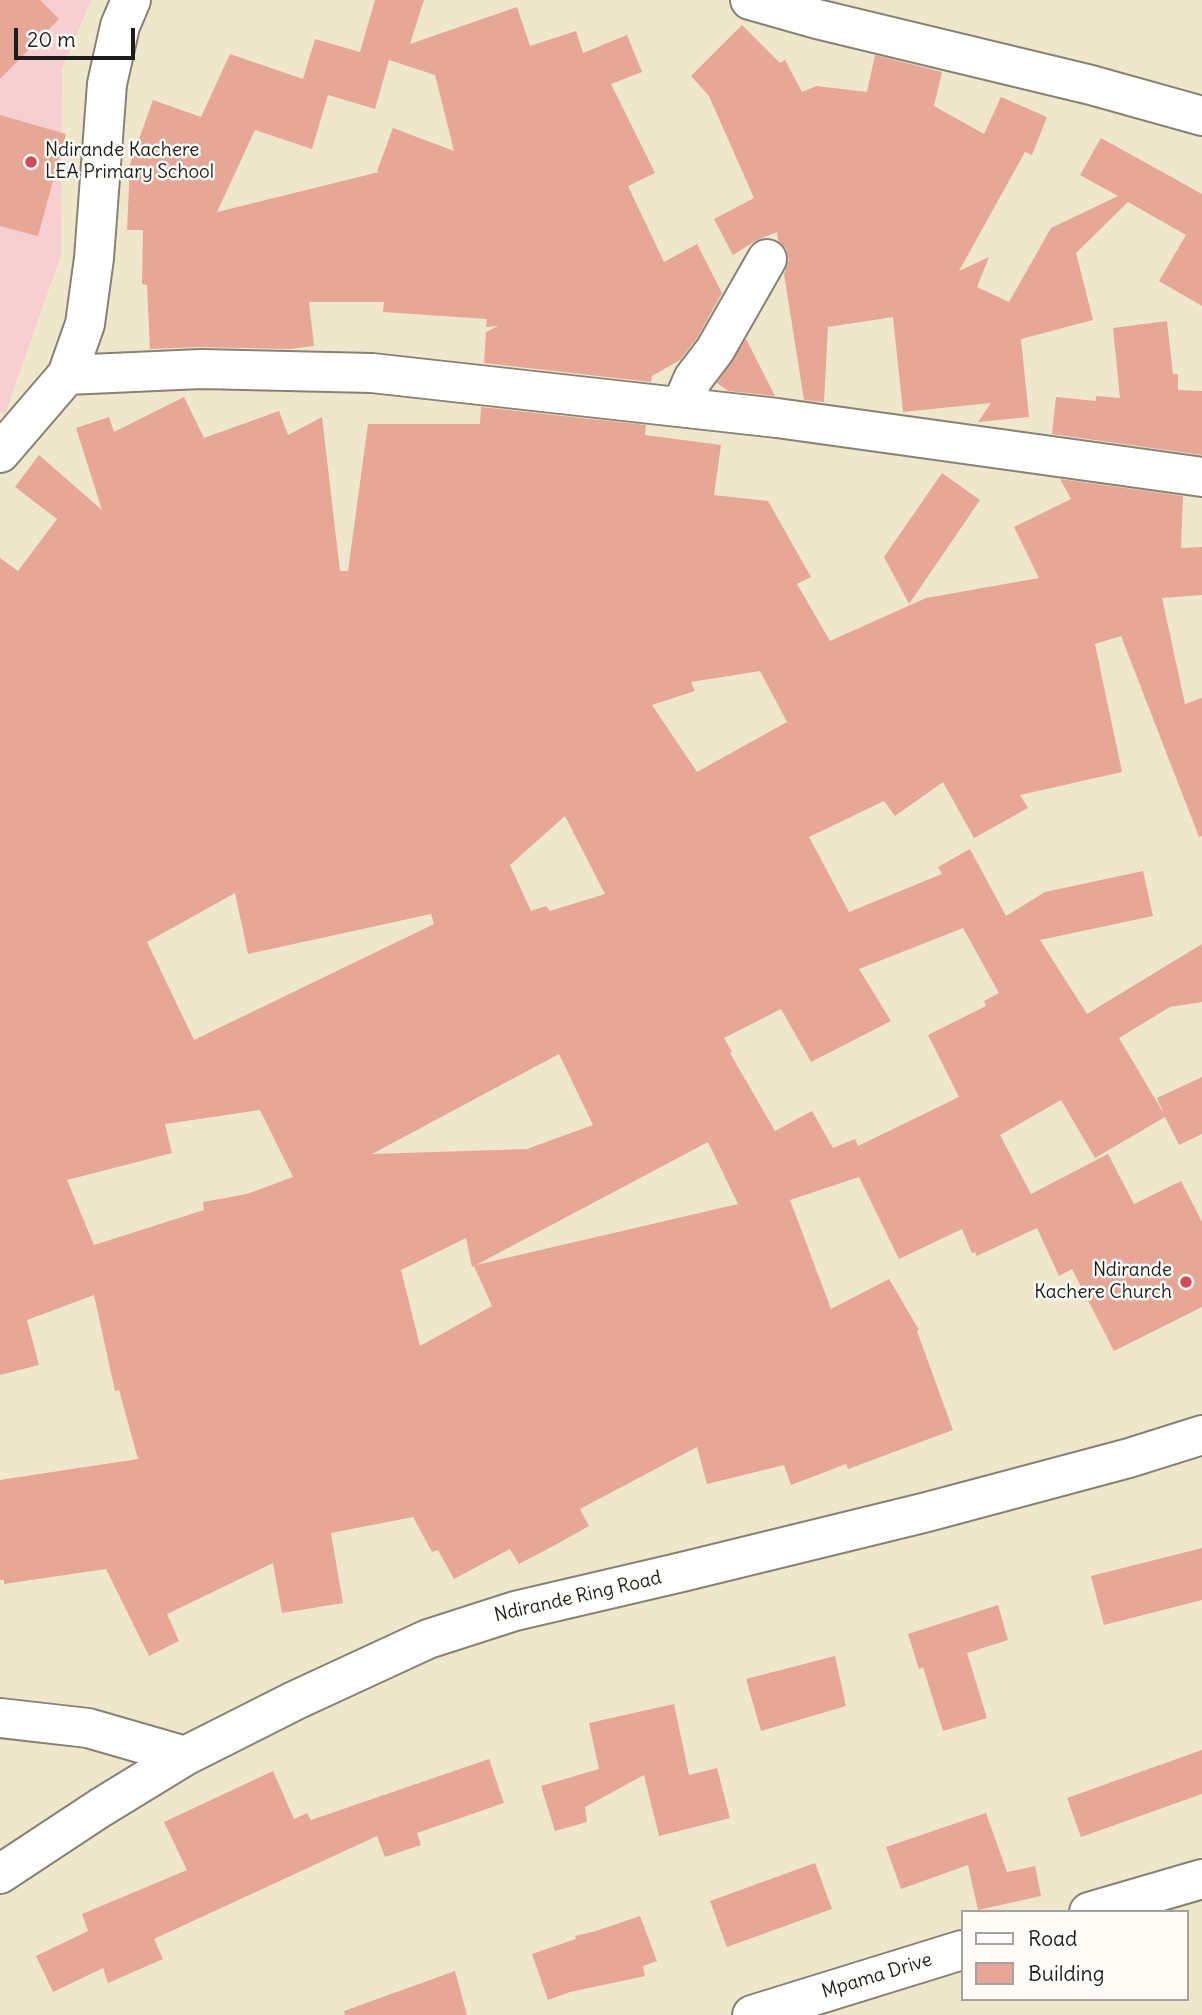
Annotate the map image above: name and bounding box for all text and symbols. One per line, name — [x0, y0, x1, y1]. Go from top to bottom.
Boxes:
scale bar — [18, 14, 138, 58]
text: 20 m — [27, 26, 76, 53]
place label: Ndirande Kachere LEA Primary School — [45, 140, 214, 184]
marker: Ndirande Kachere LEA Primary School — [23, 154, 39, 170]
place label: Ndirande Kachere Church — [1034, 1260, 1172, 1304]
marker: Ndirande Kachere Church — [1178, 1274, 1194, 1290]
street label: Ndirande Ring Road — [492, 1567, 664, 1627]
legend — [960, 1910, 1188, 2001]
text: Road — [1028, 1925, 1077, 1952]
street label: Mpama Drive — [819, 1948, 935, 2004]
text: Building — [1028, 1960, 1104, 1987]

